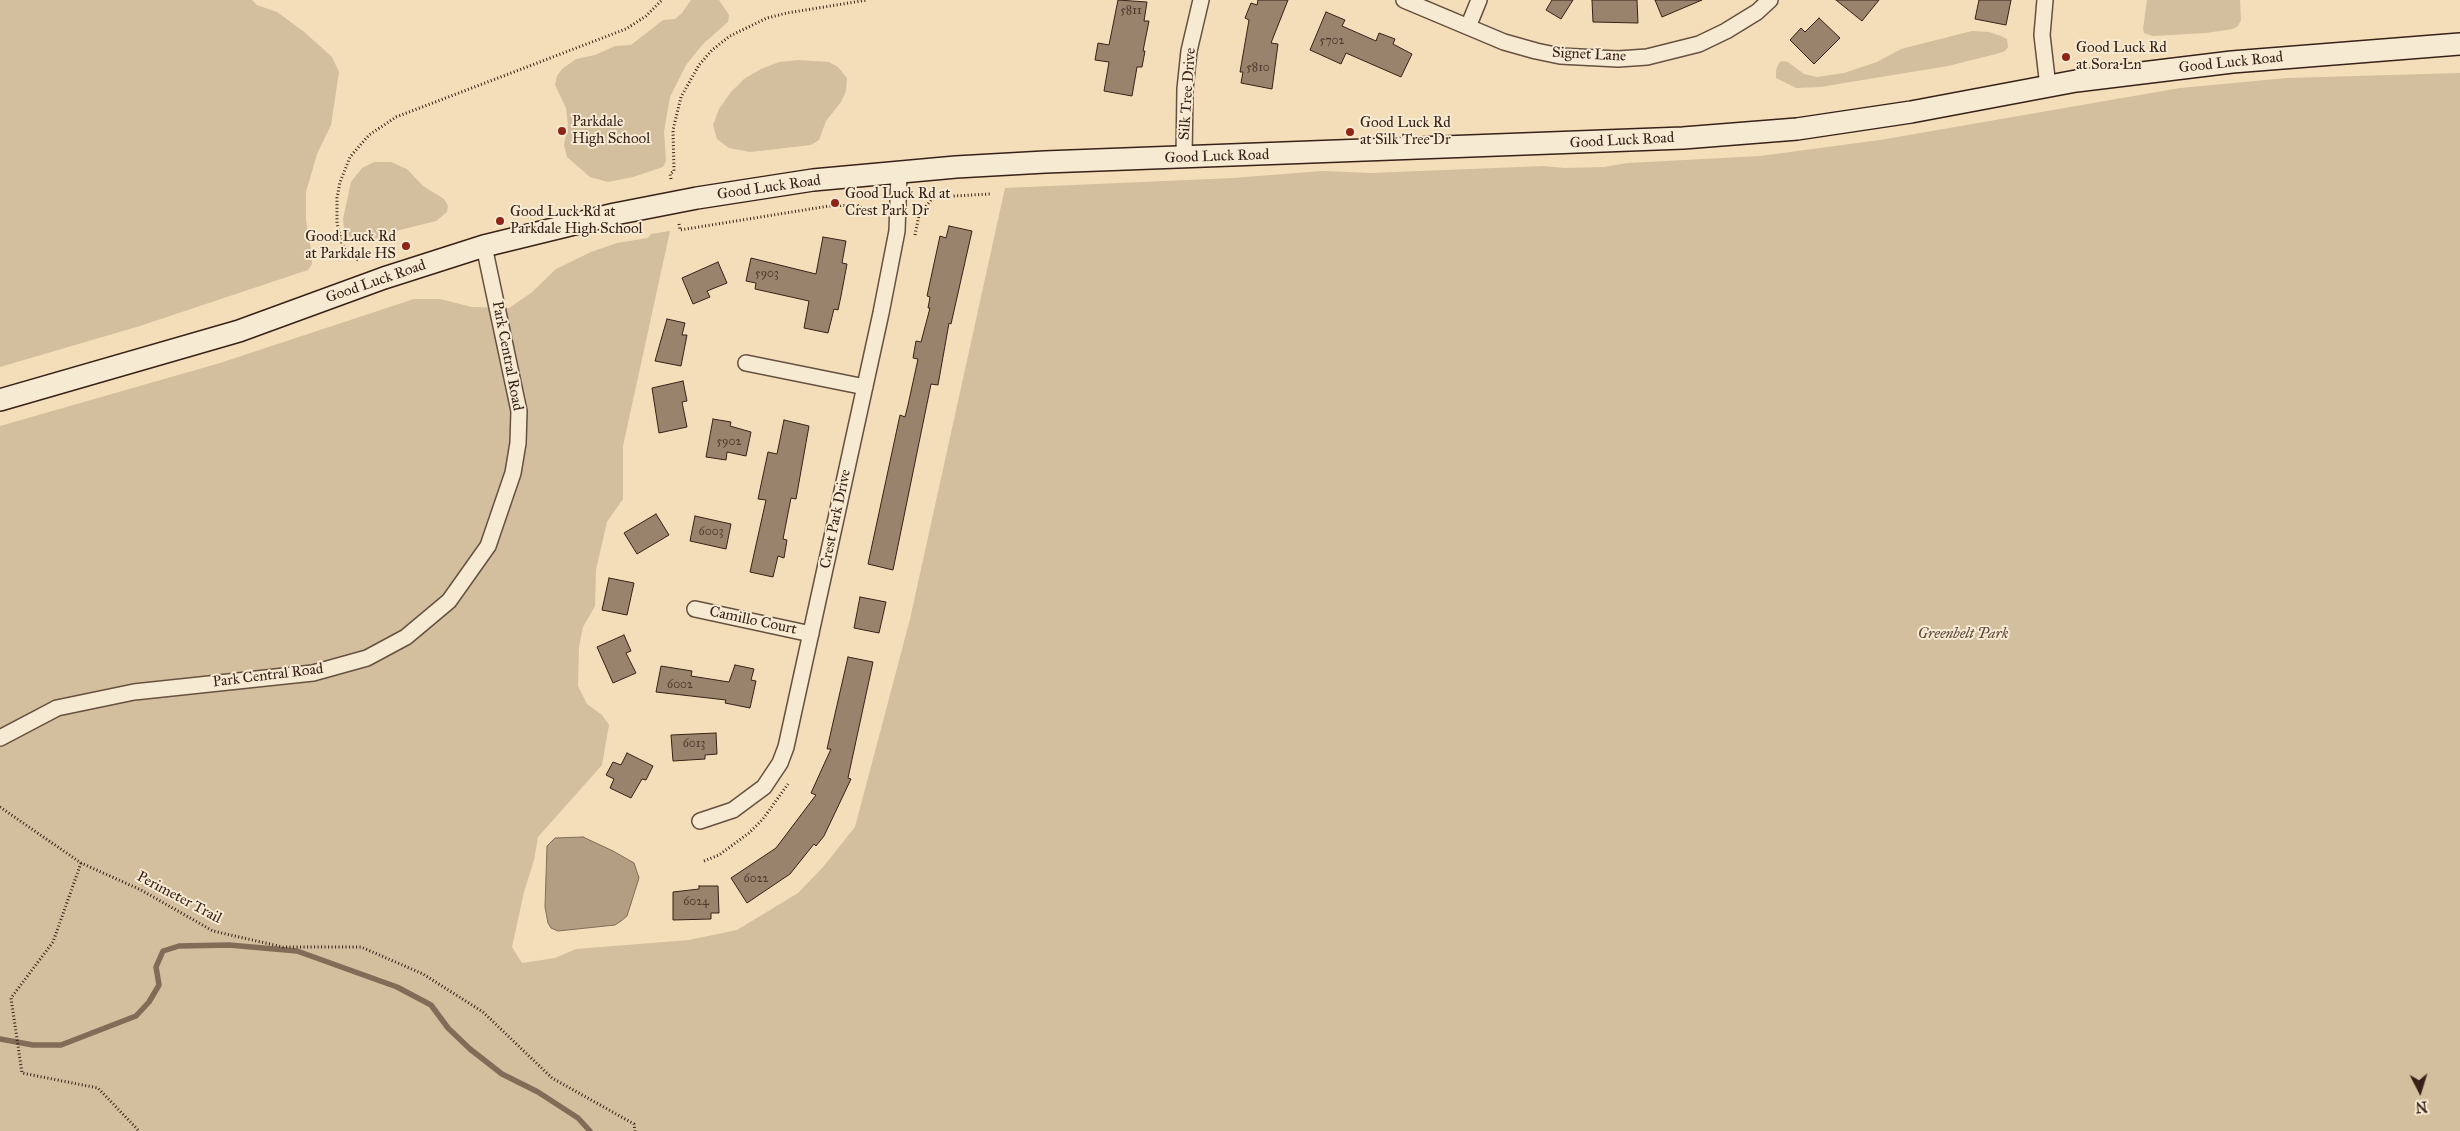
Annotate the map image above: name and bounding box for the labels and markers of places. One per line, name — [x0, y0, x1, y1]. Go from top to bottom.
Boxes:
place label: Good Luck Rd at Sora Ln — [2076, 39, 2167, 74]
marker: Good Luck Rd at Sora Ln — [2060, 51, 2072, 63]
place label: Parkdale High School — [572, 113, 650, 148]
place label: Good Luck Rd at Silk Tree Dr — [1360, 114, 1451, 149]
marker: Parkdale High School — [556, 125, 568, 137]
marker: Good Luck Rd at Silk Tree Dr — [1344, 126, 1356, 138]
place label: Good Luck Rd at Crest Park Dr — [845, 185, 951, 220]
marker: Good Luck Rd at Crest Park Dr — [829, 197, 841, 209]
place label: Good Luck Rd at Parkdale High School — [510, 203, 643, 238]
marker: Good Luck Rd at Parkdale High School — [494, 215, 506, 227]
place label: Good Luck Rd at Parkdale HS — [305, 228, 396, 263]
marker: Good Luck Rd at Parkdale HS — [400, 240, 412, 252]

